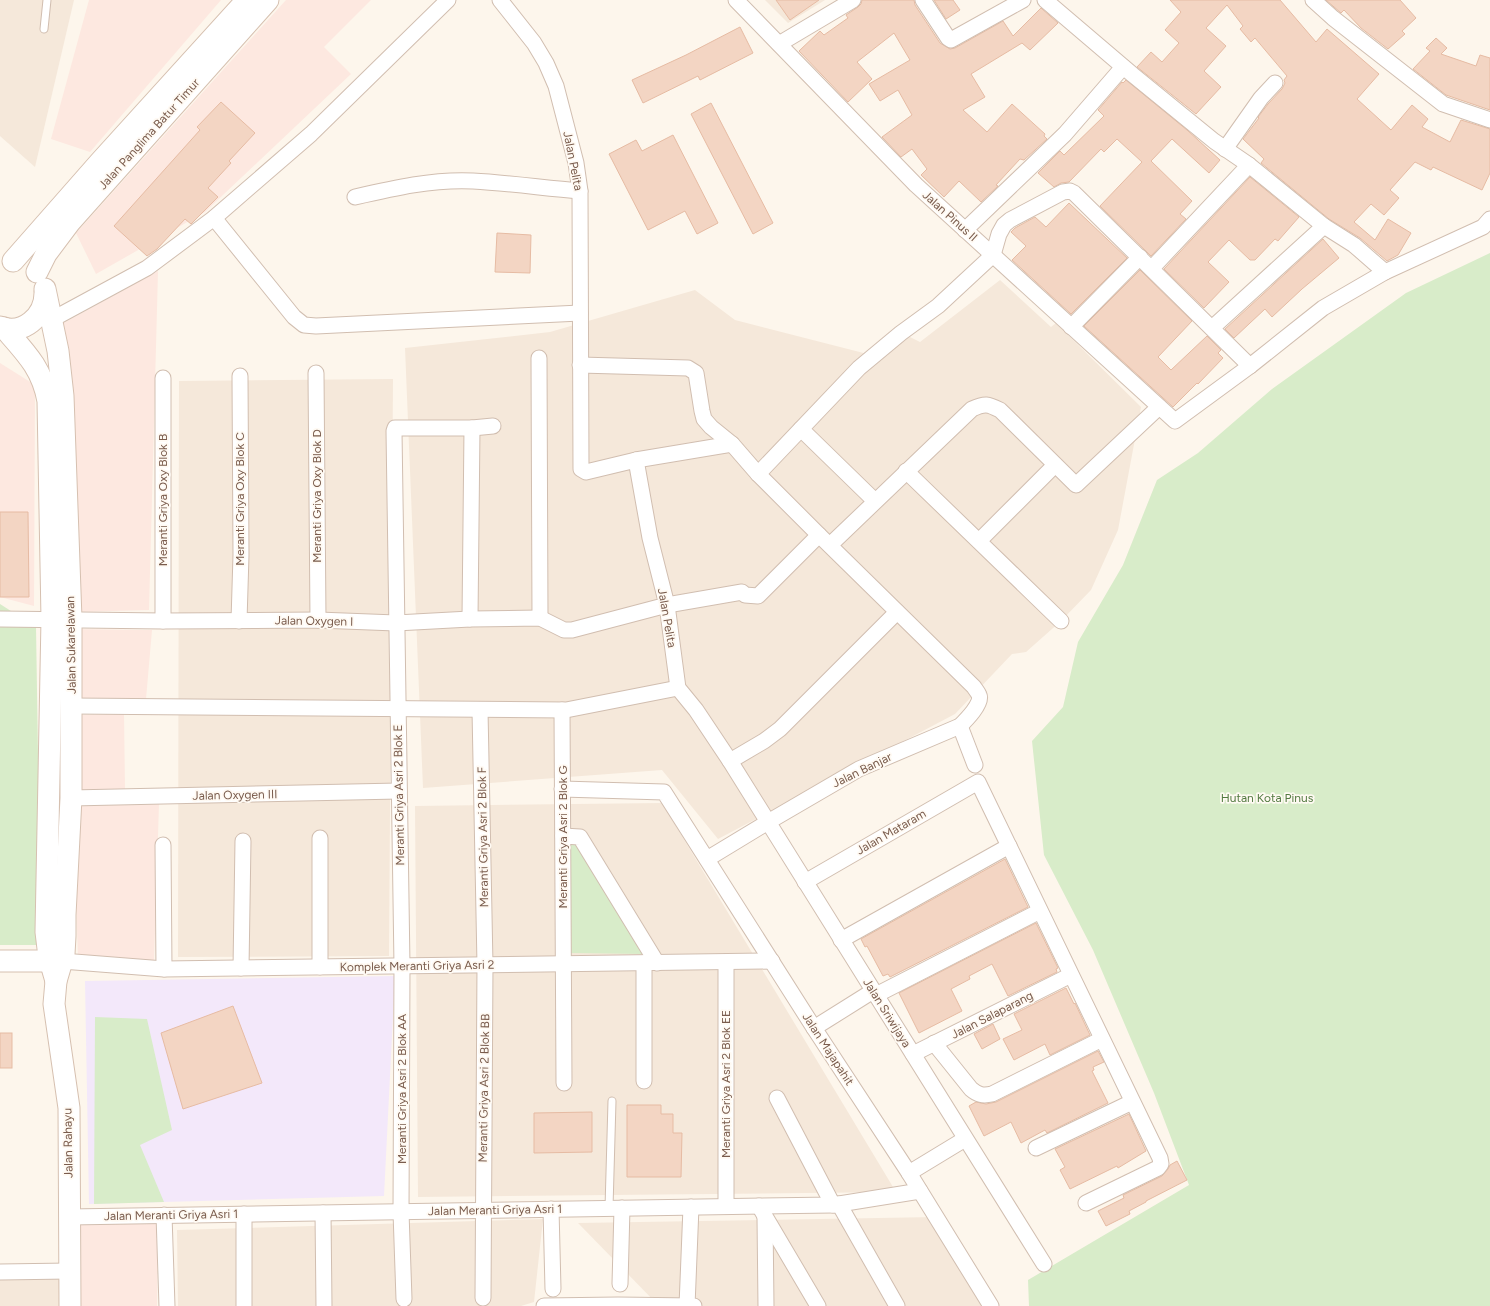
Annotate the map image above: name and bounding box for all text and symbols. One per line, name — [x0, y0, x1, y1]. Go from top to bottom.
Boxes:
street label: Jalan Panglima Batur Timur — [96, 76, 202, 192]
street label: Jalan Pelita — [560, 130, 586, 192]
street label: Jalan Pinus II — [920, 188, 980, 244]
street label: Meranti Griya Oxy Blok D — [310, 429, 324, 563]
street label: Meranti Griya Oxy Blok C — [233, 432, 247, 566]
street label: Meranti Griya Oxy Blok B — [156, 434, 170, 566]
street label: Jalan Pelita — [655, 587, 679, 649]
street label: Jalan Sukarelawan — [63, 596, 79, 694]
street label: Jalan Oxygen I — [275, 613, 353, 629]
street label: Meranti Griya Asri 2 Blok E — [391, 724, 407, 866]
street label: Jalan Banjar — [830, 750, 894, 790]
street label: Meranti Griya Asri 2 Blok G — [556, 765, 570, 909]
street label: Meranti Griya Asri 2 Blok F — [475, 766, 491, 907]
street label: Jalan Oxygen III — [192, 787, 278, 803]
park label: Hutan Kota Pinus — [1221, 791, 1314, 805]
street label: Jalan Mataram — [854, 806, 928, 858]
street label: Komplek Meranti Griya Asri 2 — [340, 958, 494, 974]
street label: Jalan Sriwijaya — [860, 976, 914, 1050]
street label: Jalan Salaparang — [949, 988, 1035, 1042]
street label: Meranti Griya Asri 2 Blok EE — [719, 1010, 733, 1158]
street label: Jalan Majapahit — [799, 1010, 857, 1088]
street label: Meranti Griya Asri 2 Blok AA — [395, 1014, 409, 1164]
street label: Meranti Griya Asri 2 Blok BB — [476, 1014, 492, 1162]
street label: Jalan Rahayu — [60, 1108, 76, 1178]
street label: Jalan Meranti Griya Asri 1 — [428, 1202, 562, 1218]
street label: Jalan Meranti Griya Asri 1 — [104, 1207, 238, 1223]

